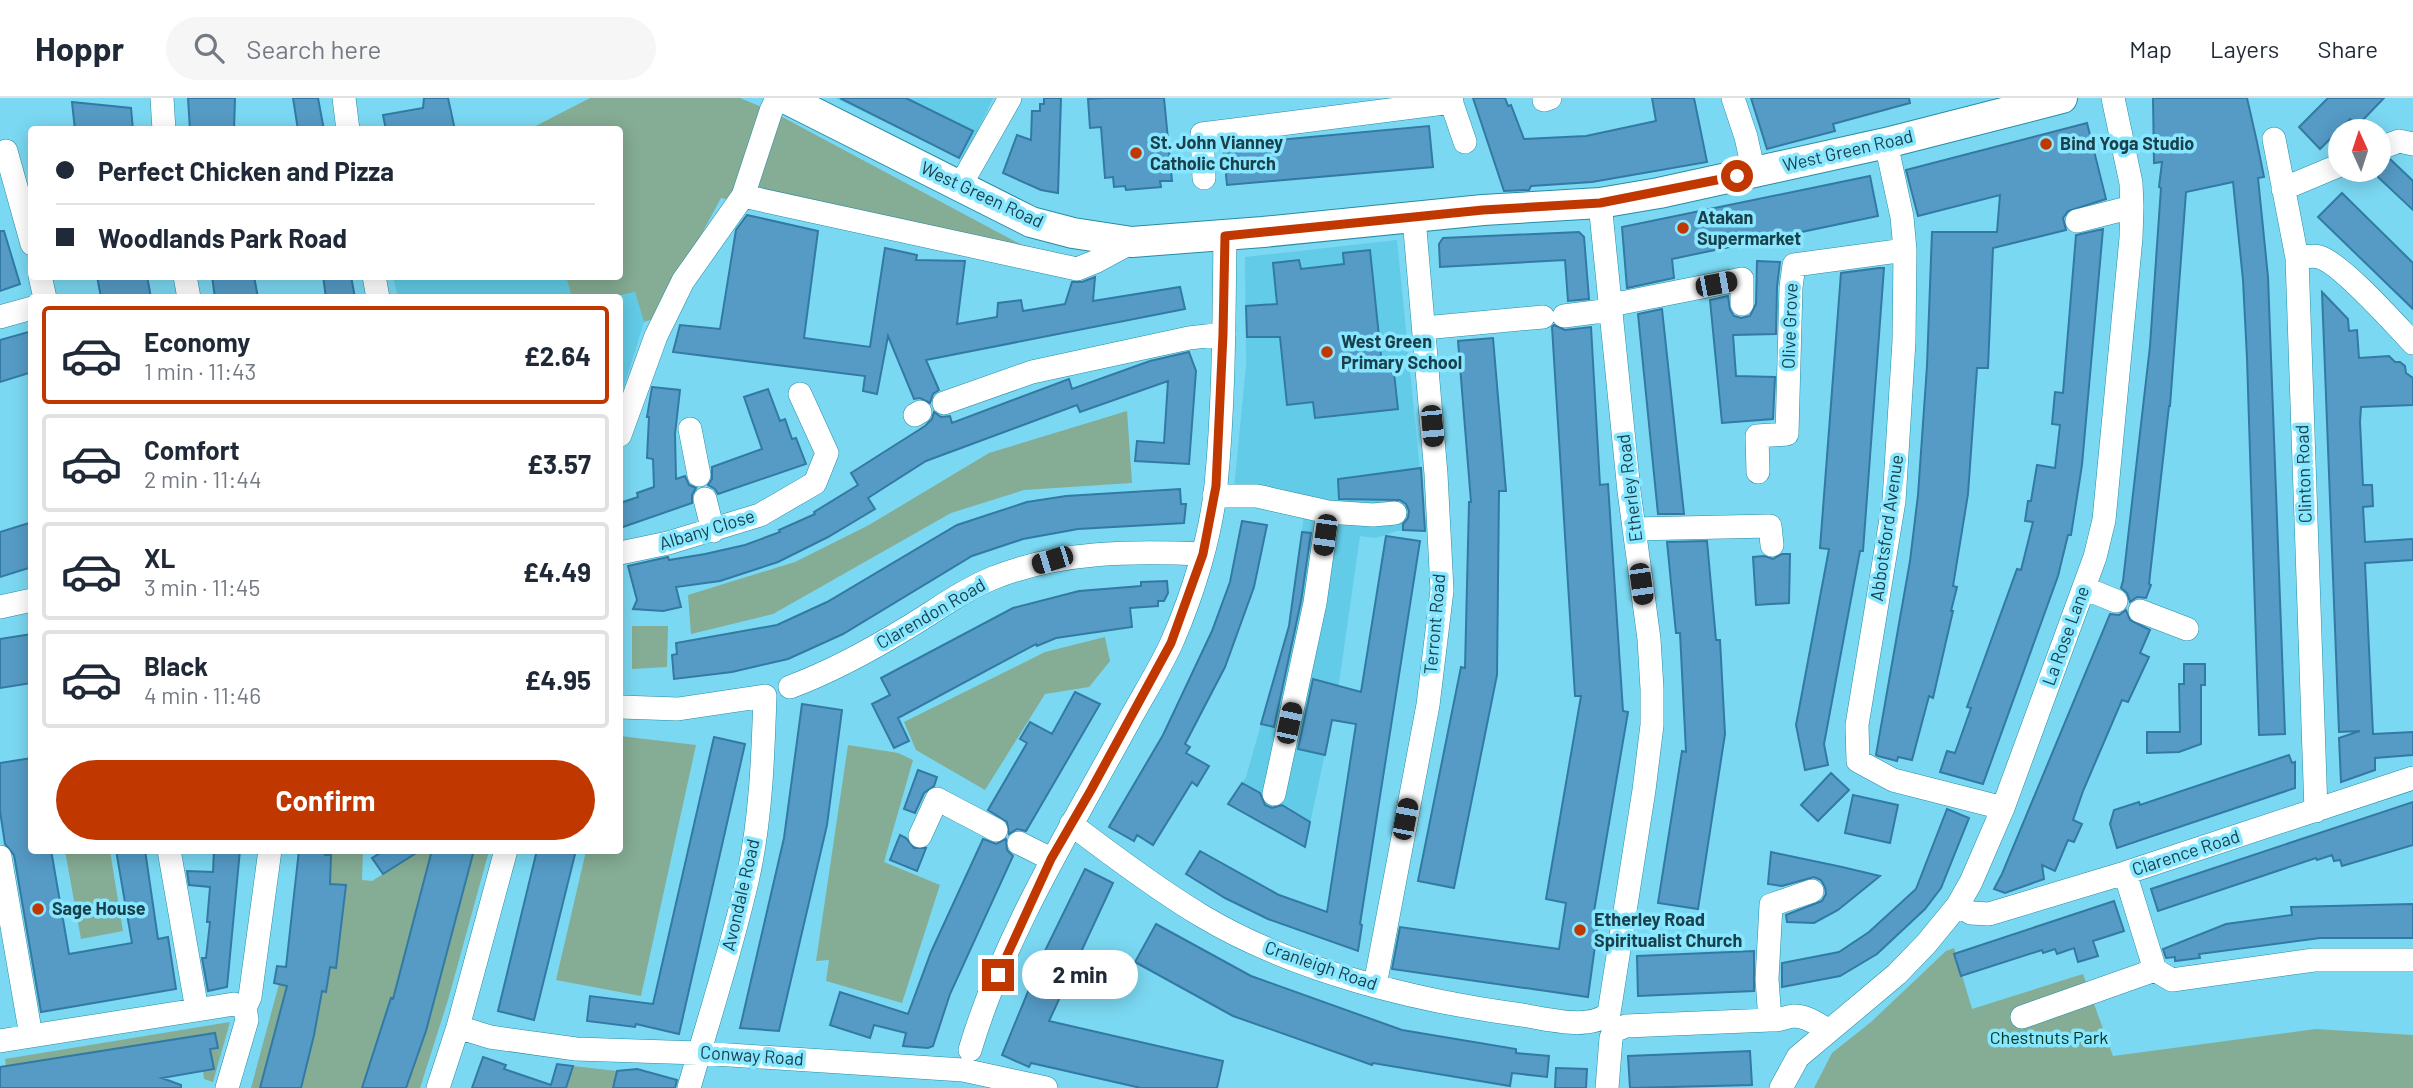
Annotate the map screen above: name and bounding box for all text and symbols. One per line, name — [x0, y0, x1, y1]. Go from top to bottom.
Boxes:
search box — [166, 17, 656, 80]
text: Hoppr — [35, 28, 124, 68]
icon: search — [190, 29, 228, 67]
text: Search here — [246, 33, 381, 64]
text: Map — [2129, 34, 2172, 63]
text: Layers — [2210, 34, 2279, 63]
text: Share — [2317, 34, 2378, 63]
north arrow — [2328, 119, 2390, 182]
map controls — [2328, 119, 2391, 182]
street label: West Green Road — [1781, 124, 1915, 176]
place label: St. John Vianney Catholic Church — [1150, 131, 1283, 174]
place label: Bind Yoga Studio — [2060, 132, 2194, 154]
marker: Bind Yoga Studio — [2038, 136, 2054, 152]
marker: St. John Vianney Catholic Church — [1128, 145, 1144, 161]
text: Perfect Chicken and Pizza — [98, 155, 394, 186]
street label: West Green Road — [918, 156, 1047, 232]
route start — [1721, 160, 1753, 192]
place label: Atakan Supermarket — [1697, 206, 1801, 249]
marker: Atakan Supermarket — [1675, 220, 1691, 236]
text: Woodlands Park Road — [98, 222, 347, 253]
car — [1694, 270, 1739, 298]
street label: Olive Grove — [1777, 283, 1801, 369]
icon: car — [60, 324, 123, 387]
text: Economy — [144, 326, 250, 357]
place label: West Green Primary School — [1341, 330, 1462, 373]
text: £2.64 — [524, 340, 591, 371]
marker: West Green Primary School — [1319, 344, 1335, 360]
text: 1 min · 11:43 — [144, 357, 256, 385]
car — [1420, 404, 1445, 448]
street label: Clinton Road — [2290, 424, 2316, 524]
icon: car — [60, 432, 123, 495]
street label: Etherley Road — [1611, 433, 1647, 543]
text: Comfort — [144, 434, 240, 465]
text: £3.57 — [527, 448, 591, 479]
street label: Abbotsford Avenue — [1865, 453, 1907, 603]
text: 2 min · 11:44 — [144, 465, 262, 493]
street label: Albany Close — [656, 504, 757, 554]
car — [1312, 513, 1339, 557]
icon: car — [60, 540, 123, 603]
text: XL — [144, 542, 175, 573]
car — [1029, 544, 1076, 576]
text: £4.49 — [523, 556, 591, 587]
car — [1628, 562, 1655, 606]
text: 3 min · 11:45 — [144, 573, 260, 601]
street label: Clarendon Road — [872, 573, 989, 653]
street label: Terront Road — [1419, 573, 1449, 675]
street label: La Rose Lane — [2037, 583, 2093, 688]
icon: car — [60, 648, 123, 711]
text: Black — [144, 650, 208, 681]
text: £4.95 — [524, 664, 591, 695]
text: 4 min · 11:46 — [144, 681, 261, 709]
car — [1275, 700, 1304, 746]
button: Confirm — [56, 760, 595, 840]
car — [1391, 796, 1420, 842]
street label: Clarence Road — [2129, 824, 2242, 880]
street label: Avondale Road — [716, 837, 764, 953]
place label: Sage House — [52, 897, 146, 919]
marker: Sage House — [30, 901, 46, 917]
place label: Etherley Road Spiritualist Church — [1594, 908, 1742, 951]
marker: Etherley Road Spiritualist Church — [1572, 922, 1588, 938]
street label: Cranleigh Road — [1262, 936, 1380, 995]
callout: 2 min — [1023, 950, 1138, 1000]
route end — [982, 959, 1014, 991]
text: 2 min — [1052, 960, 1108, 988]
park label: Chestnuts Park — [1990, 1026, 2108, 1048]
street label: Conway Road — [700, 1040, 805, 1070]

